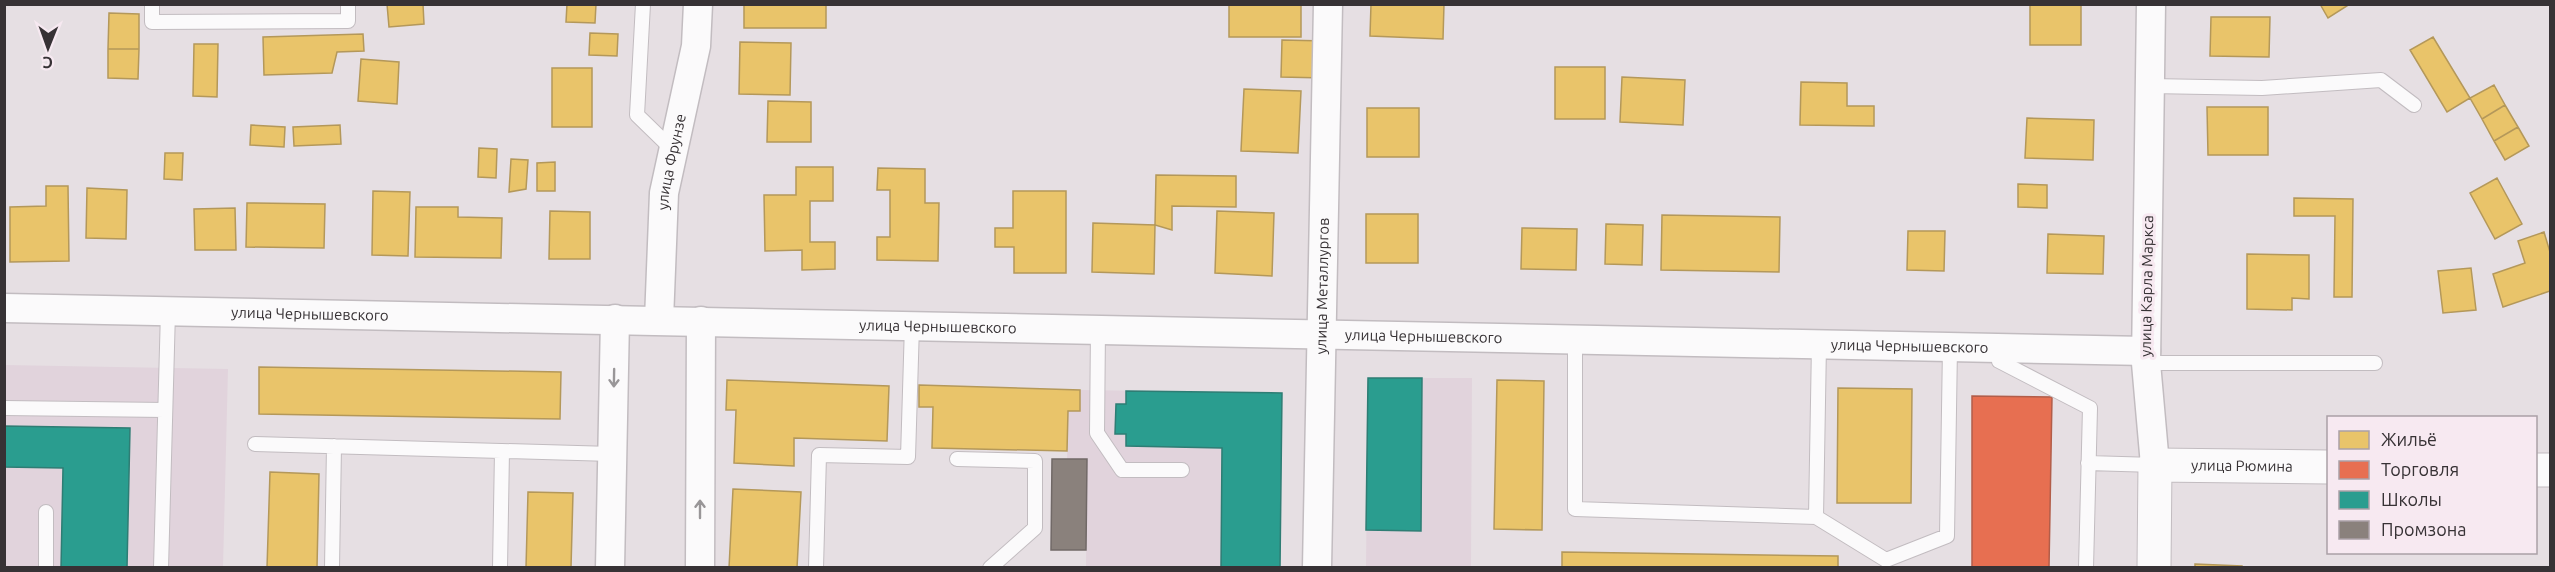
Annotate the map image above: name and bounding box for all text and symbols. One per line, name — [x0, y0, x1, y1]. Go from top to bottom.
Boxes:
north arrow — [18, 18, 78, 78]
text: С — [42, 54, 53, 72]
street label: улица Фрунзе — [654, 112, 689, 210]
street label: улица Карла Маркса — [2137, 215, 2156, 357]
street label: улица Металлургов — [1312, 217, 1332, 355]
street label: улица Чернышевского — [231, 304, 389, 324]
street label: улица Чернышевского — [859, 316, 1017, 336]
street label: улица Чернышевского — [1345, 326, 1503, 346]
street label: улица Чернышевского — [1831, 336, 1989, 356]
one-way arrow — [608, 367, 620, 387]
legend — [2327, 416, 2537, 554]
text: Жильё — [2381, 429, 2437, 449]
street label: улица Рюмина — [2191, 456, 2293, 475]
text: Торговля — [2381, 459, 2459, 479]
text: Школы — [2381, 489, 2442, 509]
one-way arrow — [694, 500, 706, 520]
text: Промзона — [2381, 519, 2466, 539]

